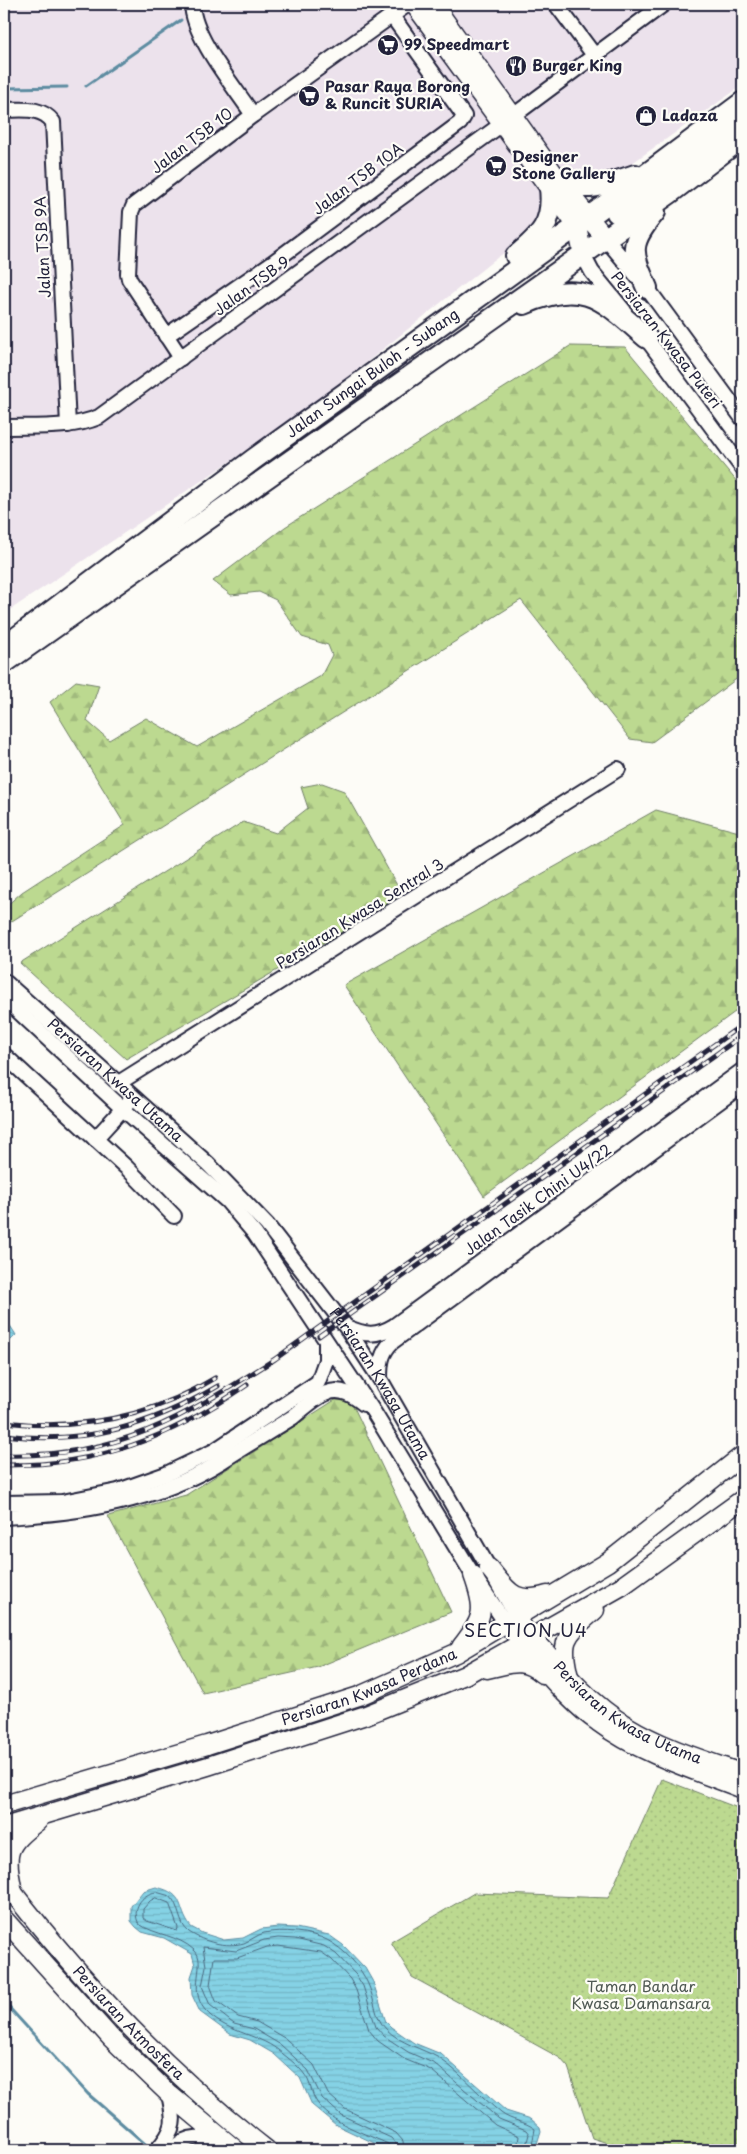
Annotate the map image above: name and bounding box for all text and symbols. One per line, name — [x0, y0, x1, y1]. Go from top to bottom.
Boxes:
place label: 99 Speedmart — [404, 32, 509, 55]
supermarket icon: 99 Speedmart — [376, 33, 400, 57]
place label: Burger King — [532, 53, 622, 76]
restaurant icon: Burger King — [504, 54, 528, 78]
place label: Pasar Raya Borong & Runcit SURIA — [325, 74, 470, 114]
supermarket icon: Pasar Raya Borong & Runcit SURIA — [297, 84, 321, 108]
street label: Jalan TSB 10 — [145, 101, 237, 178]
place label: Ladaza — [662, 103, 718, 126]
shop icon: Ladaza — [634, 104, 658, 128]
street label: Jalan TSB 10A — [307, 136, 407, 220]
place label: Designer Stone Gallery — [512, 144, 616, 184]
supermarket icon: Designer Stone Gallery — [484, 154, 508, 178]
street label: Jalan TSB 9A — [27, 196, 56, 298]
street label: Jalan TSB 9 — [208, 249, 294, 320]
street label: Persiaran Kwasa Puteri — [606, 266, 728, 413]
street label: Jalan Sungai Buloh - Subang — [281, 302, 463, 442]
street label: Persiaran Kwasa Sentral 3 — [271, 852, 447, 974]
street label: Persiaran Kwasa Utama — [43, 1012, 189, 1147]
street label: Jalan Tasik Chini U4/22 — [459, 1137, 616, 1260]
street label: Persiaran Kwasa Utama — [325, 1302, 437, 1464]
district label: SECTION U4 — [464, 1616, 588, 1643]
street label: Persiaran Kwasa Perdana — [278, 1641, 461, 1730]
street label: Persiaran Kwasa Utama — [549, 1655, 706, 1769]
street label: Persiaran Atmosfera — [68, 1960, 191, 2085]
park label: Taman Bandar Kwasa Damansara — [571, 1974, 711, 2014]

